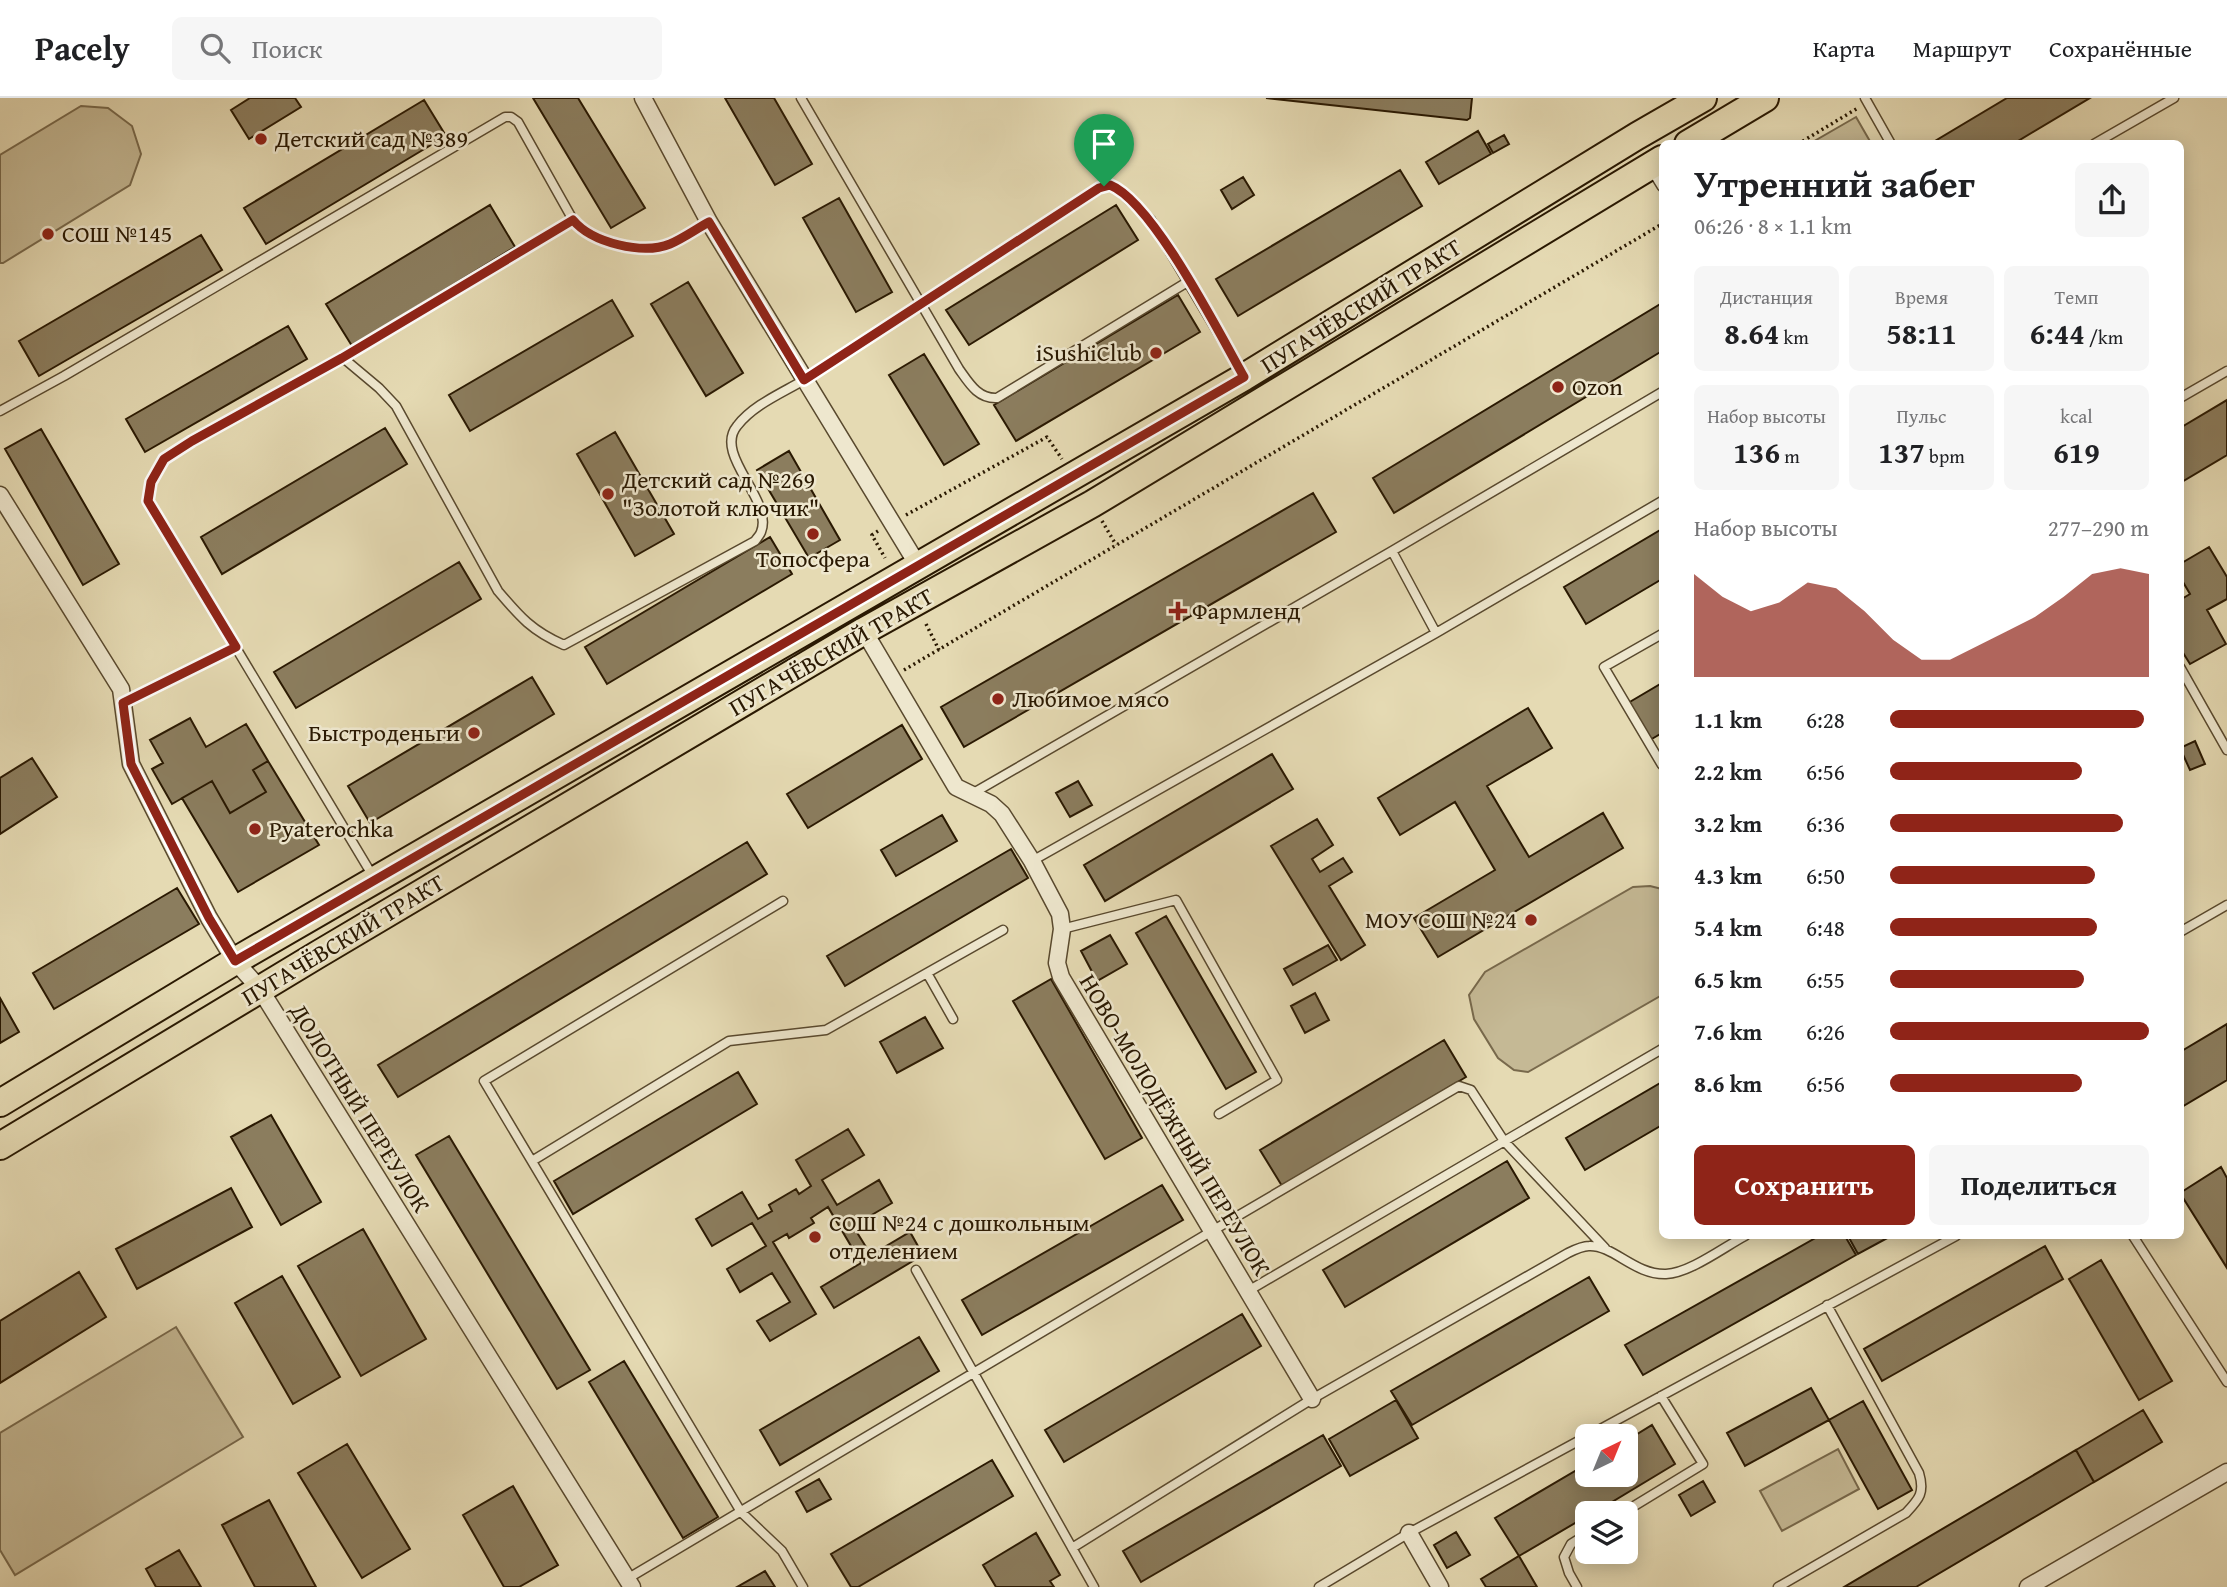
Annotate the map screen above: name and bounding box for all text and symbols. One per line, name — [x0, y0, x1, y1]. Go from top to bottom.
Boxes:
search box — [172, 17, 662, 80]
text: Pacely — [35, 24, 130, 72]
icon: search — [196, 29, 234, 67]
text: Поиск — [252, 29, 322, 68]
text: Карта — [1813, 31, 1875, 66]
text: Маршрут — [1913, 31, 2011, 66]
text: Сохранённые — [2049, 31, 2192, 66]
pin — [1074, 114, 1134, 186]
place label: Детский сад №389 — [274, 121, 468, 156]
icon: arrive — [1085, 125, 1123, 163]
marker: Детский сад №389 — [253, 131, 269, 147]
text: Утренний забег — [1694, 155, 1975, 211]
button: share — [2075, 163, 2149, 237]
text: 06:26 · 8 × 1.1 km — [1694, 209, 1852, 242]
place label: СОШ №145 — [62, 216, 172, 251]
marker: СОШ №145 — [40, 226, 56, 242]
street label: ПУГАЧЁВСКИЙ ТРАКТ — [1253, 229, 1468, 382]
text: Дистанция — [1720, 283, 1813, 311]
text: Время — [1895, 283, 1948, 311]
text: Темп — [2055, 283, 2098, 311]
text: 8.64 — [1724, 311, 1779, 355]
text: 58:11 — [1886, 311, 1957, 355]
text: 6:44 — [2030, 311, 2085, 355]
text: km — [1779, 323, 1809, 351]
text: /km — [2085, 323, 2123, 351]
place label: iSushiClub — [1036, 335, 1142, 370]
marker: iSushiClub — [1148, 345, 1164, 361]
place label: Ozon — [1572, 369, 1623, 404]
marker: Ozon — [1550, 379, 1566, 395]
text: Набор высоты — [1707, 402, 1826, 430]
text: Пульс — [1897, 402, 1946, 430]
text: kcal — [2060, 402, 2093, 430]
text: 136 — [1733, 430, 1780, 474]
text: 137 — [1878, 430, 1925, 474]
text: 619 — [2053, 430, 2100, 474]
text: m — [1780, 442, 1800, 470]
text: bpm — [1925, 442, 1965, 470]
place label: Детский сад №269 "Золотой ключик" — [621, 462, 819, 525]
marker: Детский сад №269 "Золотой ключик" — [600, 486, 616, 502]
text: Набор высоты — [1694, 511, 1838, 544]
text: 277–290 m — [2048, 511, 2149, 544]
marker: Топосфера — [805, 526, 821, 542]
place label: Топосфера — [756, 541, 870, 576]
street label: ПУГАЧЁВСКИЙ ТРАКТ — [722, 579, 940, 725]
place label: Фармленд — [1192, 593, 1301, 628]
marker: Фармленд — [1170, 603, 1186, 619]
place label: Любимое мясо — [1012, 681, 1169, 716]
marker: Любимое мясо — [990, 691, 1006, 707]
text: 1.1 km — [1694, 703, 1762, 736]
text: 6:28 — [1806, 703, 1845, 736]
place label: Быстроденьги — [308, 715, 460, 750]
marker: Быстроденьги — [466, 725, 482, 741]
text: 2.2 km — [1694, 755, 1762, 788]
text: 6:56 — [1806, 755, 1845, 788]
text: 3.2 km — [1694, 807, 1762, 840]
text: 6:36 — [1806, 807, 1845, 840]
place label: Pyaterochka — [269, 811, 394, 846]
marker: Pyaterochka — [247, 821, 263, 837]
text: 4.3 km — [1694, 859, 1762, 892]
text: 6:50 — [1806, 859, 1845, 892]
street label: ПУГАЧЁВСКИЙ ТРАКТ — [235, 865, 451, 1014]
place label: МОУ СОШ №24 — [1365, 902, 1517, 937]
text: 5.4 km — [1694, 911, 1762, 944]
text: 6:48 — [1806, 911, 1845, 944]
marker: МОУ СОШ №24 — [1523, 912, 1539, 928]
text: 6.5 km — [1694, 963, 1762, 996]
text: 6:55 — [1806, 963, 1845, 996]
street label: НОВО-МОЛОДЁЖНЫЙ ПЕРЕУЛОК — [1071, 967, 1280, 1283]
street label: ДОЛОТНЫЙ ПЕРЕУЛОК — [281, 995, 439, 1219]
text: 7.6 km — [1694, 1015, 1762, 1048]
text: 6:26 — [1806, 1015, 1845, 1048]
text: 8.6 km — [1694, 1067, 1762, 1100]
text: 6:56 — [1806, 1067, 1845, 1100]
button: Сохранить — [1694, 1145, 1915, 1225]
button: Поделиться — [1929, 1145, 2149, 1225]
place label: СОШ №24 с дошкольным отделением — [829, 1205, 1090, 1268]
marker: СОШ №24 с дошкольным отделением — [807, 1229, 823, 1245]
north arrow — [1575, 1424, 1638, 1488]
map controls — [1575, 1424, 1638, 1564]
button: layers — [1575, 1501, 1638, 1564]

